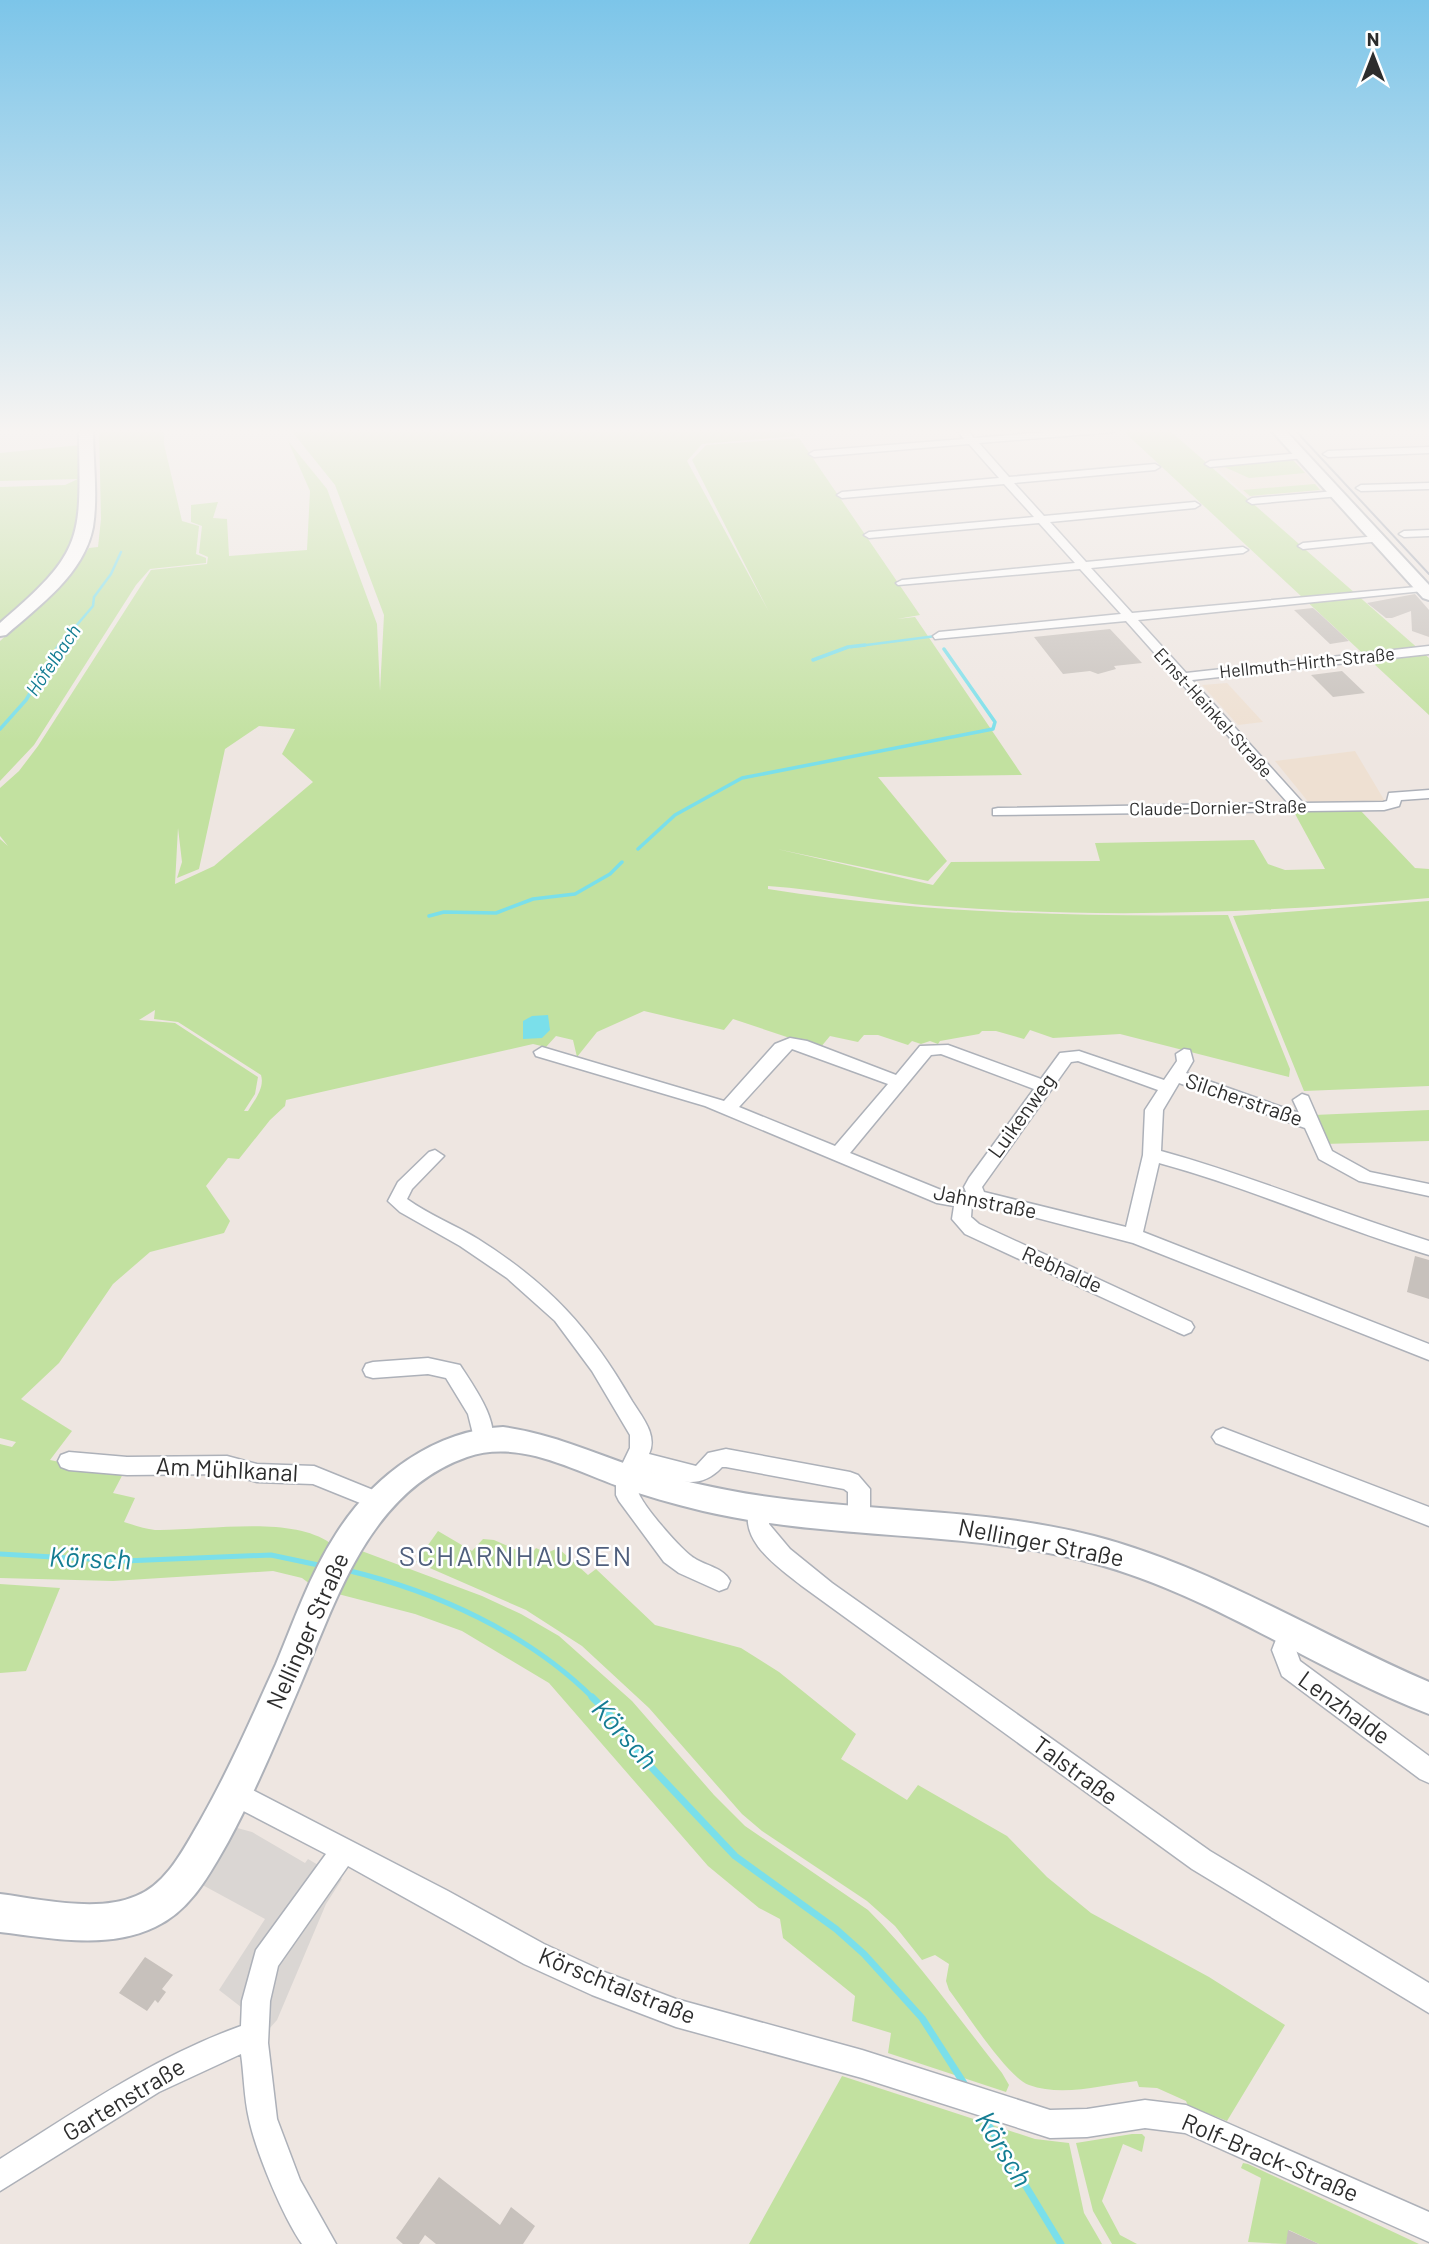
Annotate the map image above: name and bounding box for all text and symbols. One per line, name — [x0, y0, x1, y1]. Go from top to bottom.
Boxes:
north arrow — [1338, 21, 1408, 91]
text: N — [1367, 27, 1379, 50]
water label: Höfelbach — [20, 620, 85, 700]
street label: Hellmuth-Hirth-Straße — [1218, 642, 1396, 682]
street label: Ernst-Heinkel-Straße — [1150, 643, 1278, 782]
street label: Claude-Dornier-Straße — [1129, 794, 1307, 820]
street label: Silcherstraße — [1183, 1067, 1306, 1130]
street label: Luikenweg — [982, 1068, 1060, 1162]
street label: Jahnstraße — [932, 1178, 1039, 1223]
street label: Rebhalde — [1019, 1240, 1107, 1297]
street label: Am Mühlkanal — [155, 1450, 299, 1487]
street label: Nellinger Straße — [956, 1511, 1127, 1572]
district label: SCHARNHAUSEN — [399, 1538, 633, 1572]
water label: Körsch — [48, 1539, 132, 1575]
street label: Nellinger Straße — [259, 1548, 354, 1713]
street label: Lenzhalde — [1293, 1664, 1397, 1750]
water label: Körsch — [586, 1691, 666, 1775]
street label: Talstraße — [1028, 1729, 1124, 1810]
street label: Körschtalstraße — [535, 1940, 700, 2029]
street label: Gartenstraße — [57, 2051, 190, 2147]
water label: Körsch — [969, 2104, 1041, 2193]
street label: Rolf-Brack-Straße — [1178, 2106, 1363, 2207]

